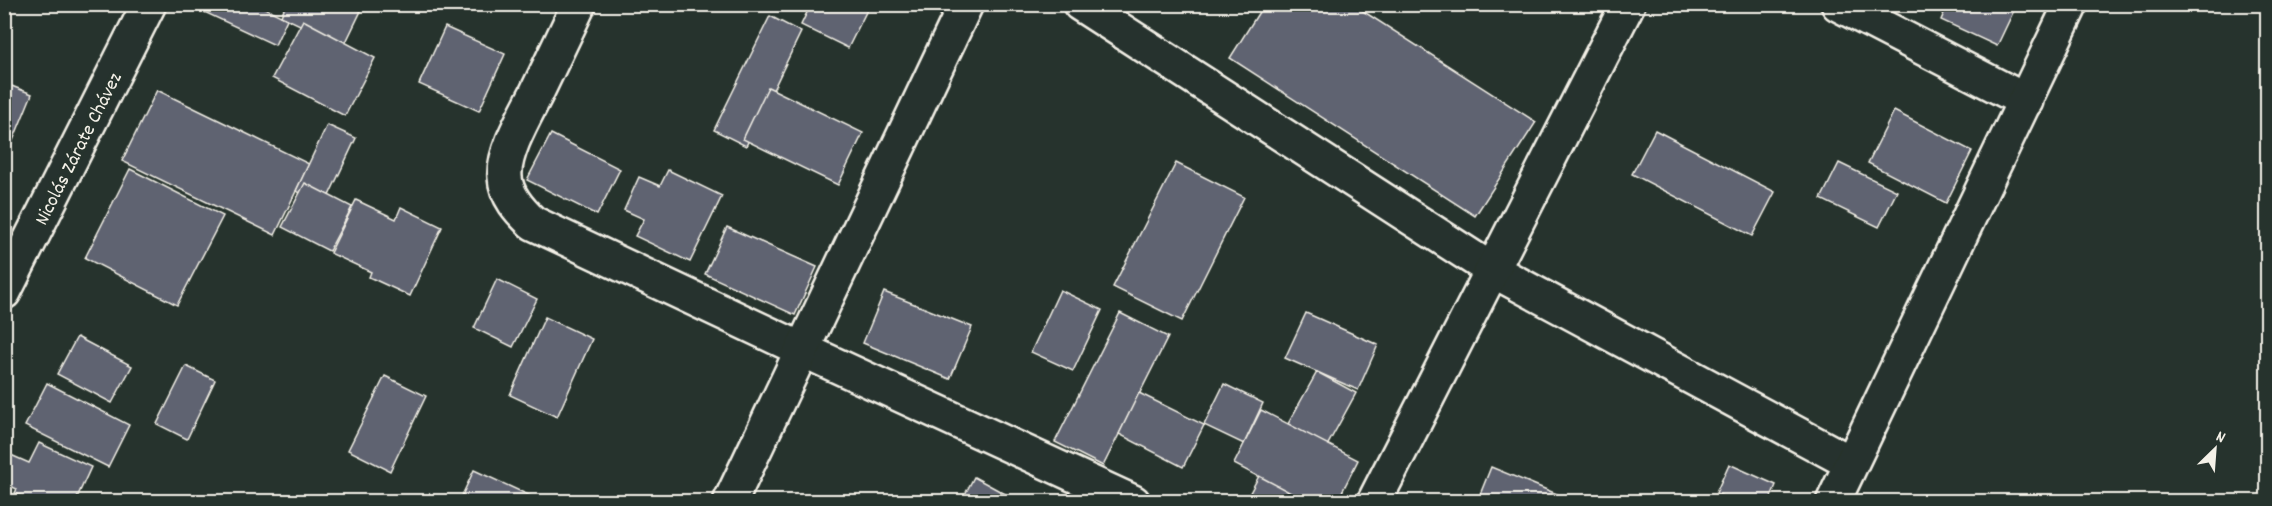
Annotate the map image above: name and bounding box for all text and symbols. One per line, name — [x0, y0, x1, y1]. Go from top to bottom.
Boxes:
street label: Nicolás Zárate Chávez — [29, 68, 131, 231]
north arrow — [2185, 419, 2245, 479]
text: N — [2212, 426, 2229, 450]

